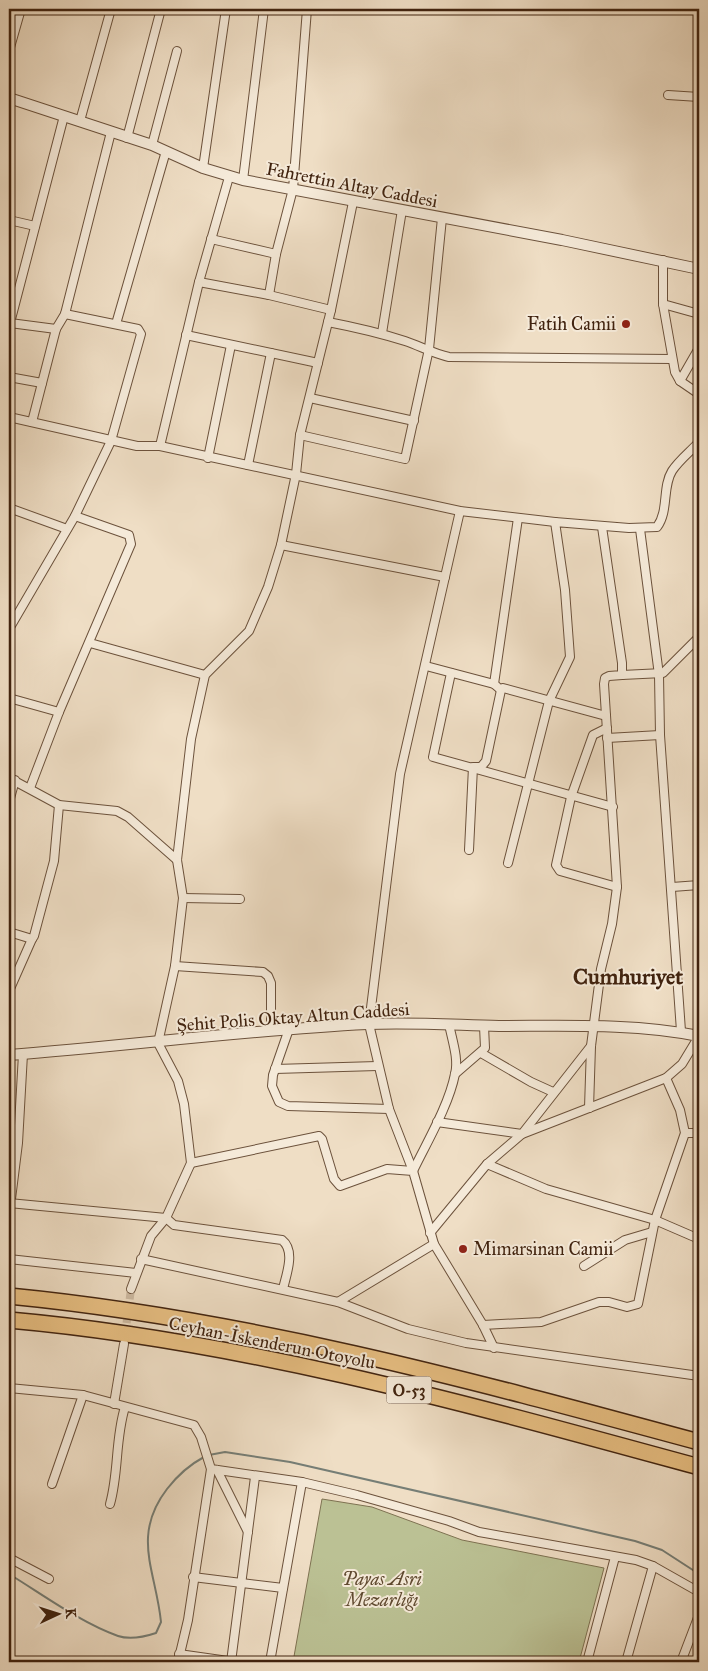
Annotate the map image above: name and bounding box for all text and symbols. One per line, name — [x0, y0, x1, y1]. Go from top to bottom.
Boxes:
street label: Fahrettin Altay Caddesi — [264, 158, 440, 212]
place label: Fatih Camii — [527, 313, 616, 335]
marker: Fatih Camii — [620, 318, 632, 330]
district label: Cumhuriyet — [573, 963, 683, 990]
street label: Şehit Polis Oktay Altun Caddesi — [176, 998, 410, 1036]
place label: Mimarsinan Camii — [473, 1238, 613, 1260]
marker: Mimarsinan Camii — [457, 1243, 469, 1255]
street label: Ceyhan-İskenderun Otoyolu — [167, 1311, 378, 1374]
road number: O-53 — [386, 1376, 432, 1404]
park label: Payas Asri Mezarlığı — [342, 1568, 422, 1611]
north arrow — [32, 1588, 82, 1638]
text: K — [62, 1608, 79, 1620]

